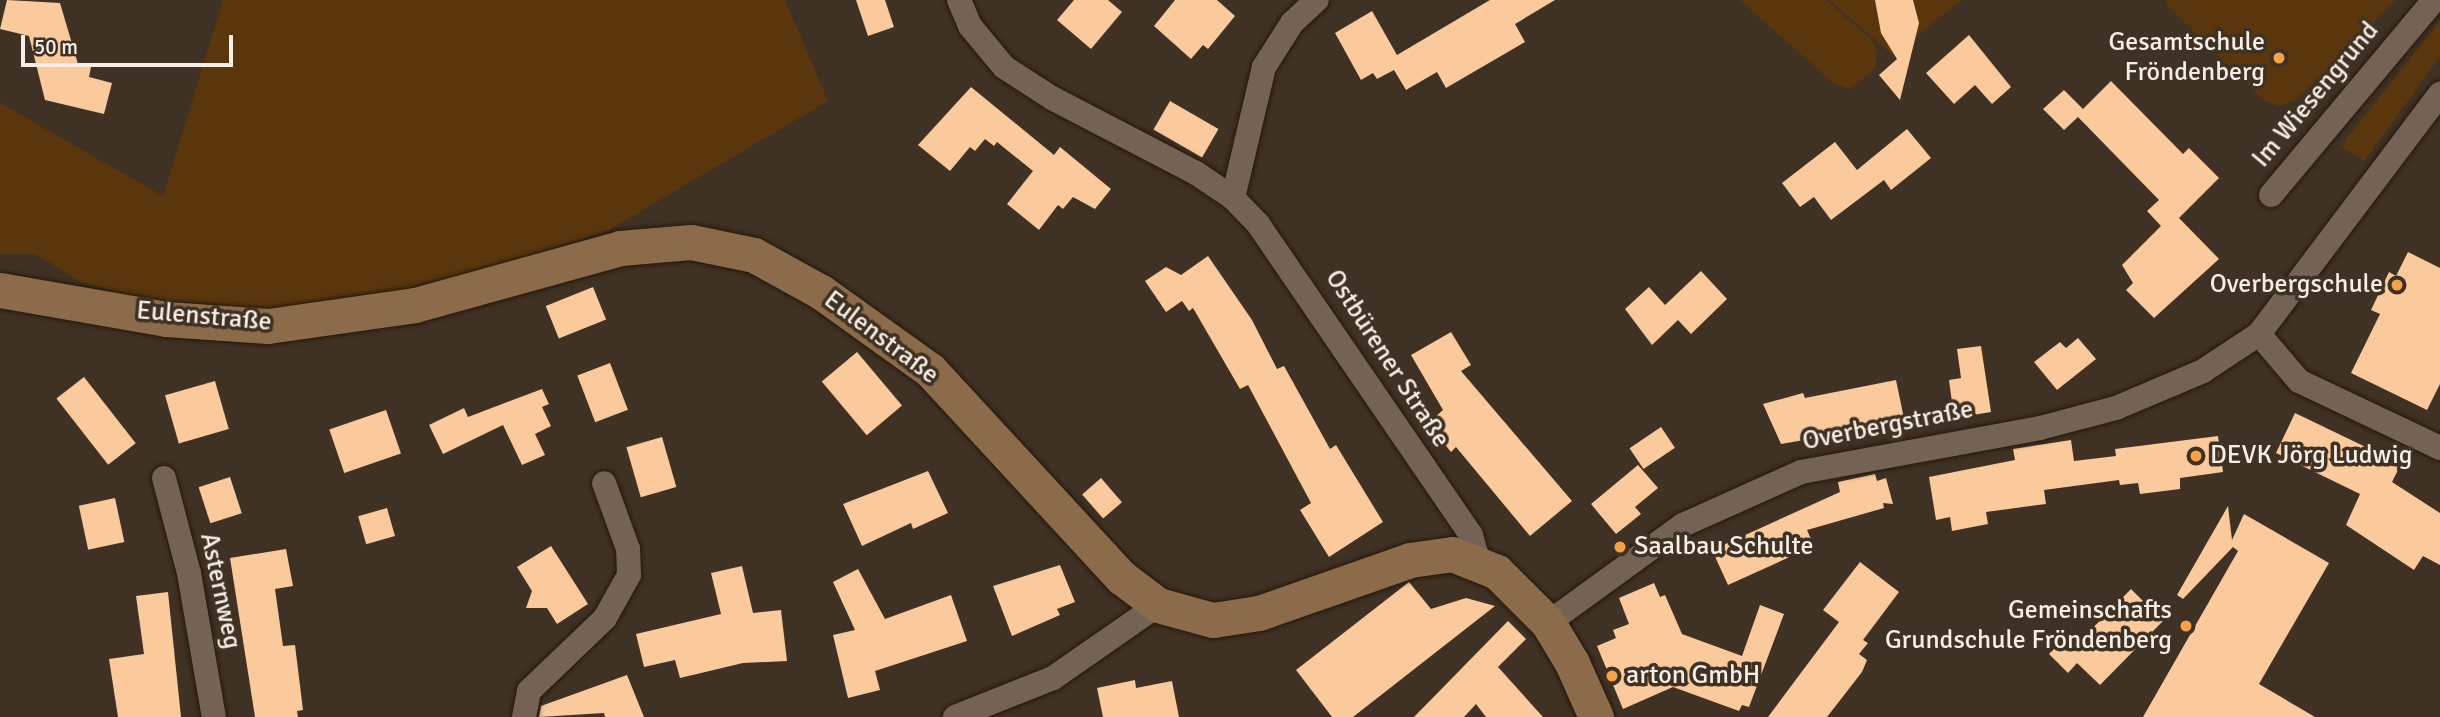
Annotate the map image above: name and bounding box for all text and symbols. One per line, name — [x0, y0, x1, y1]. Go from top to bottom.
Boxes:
street label: Im Wiesengrund — [2246, 16, 2386, 174]
scale bar — [24, 21, 236, 65]
place label: Gesamtschule Fröndenberg — [2108, 27, 2265, 88]
text: 50 m — [34, 34, 78, 60]
marker: Gesamtschule Fröndenberg — [2271, 50, 2287, 66]
street label: Ostbürener Straße — [1318, 264, 1456, 454]
place label: Overbergschule — [2210, 269, 2383, 301]
marker: Overbergschule — [2389, 277, 2405, 293]
street label: Eulenstraße — [817, 285, 945, 391]
street label: Eulenstraße — [135, 296, 273, 338]
street label: Overbergstraße — [1800, 394, 1976, 458]
place label: DEVK Jörg Ludwig — [2210, 440, 2413, 472]
marker: DEVK Jörg Ludwig — [2188, 448, 2204, 464]
street label: Asternweg — [193, 530, 247, 652]
place label: Saalbau Schulte — [1634, 531, 1813, 563]
marker: Saalbau Schulte — [1612, 539, 1628, 555]
place label: Gemeinschafts Grundschule Fröndenberg — [1885, 595, 2172, 656]
marker: Gemeinschafts Grundschule Fröndenberg — [2178, 618, 2194, 634]
place label: arton GmbH — [1626, 660, 1760, 692]
marker: arton GmbH — [1604, 668, 1620, 684]

